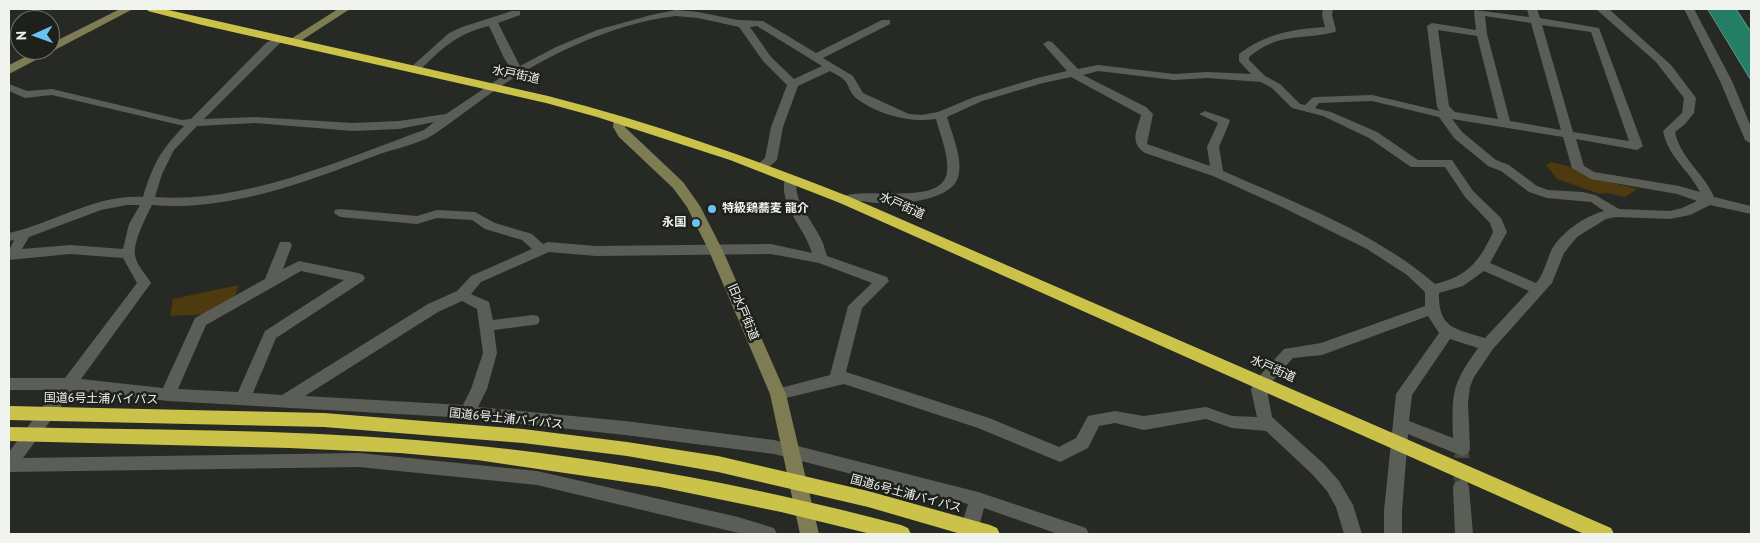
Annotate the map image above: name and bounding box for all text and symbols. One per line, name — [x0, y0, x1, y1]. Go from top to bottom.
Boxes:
north arrow — [10, 10, 60, 60]
text: N — [12, 31, 30, 40]
street label: 水戸街道 — [491, 63, 541, 87]
street label: 水戸街道 — [877, 190, 927, 222]
place label: 特級鶏蕎麦 龍介 — [722, 202, 809, 216]
marker: 特級鶏蕎麦 龍介 — [706, 203, 718, 215]
place label: 永国 — [662, 216, 686, 230]
marker: 永国 — [690, 217, 702, 229]
street label: 旧水戸街道 — [725, 282, 761, 342]
street label: 水戸街道 — [1248, 353, 1298, 385]
street label: 国道6号土浦バイパス — [44, 391, 158, 407]
street label: 国道6号土浦バイパス — [448, 406, 564, 432]
street label: 国道6号土浦バイパス — [849, 472, 963, 516]

